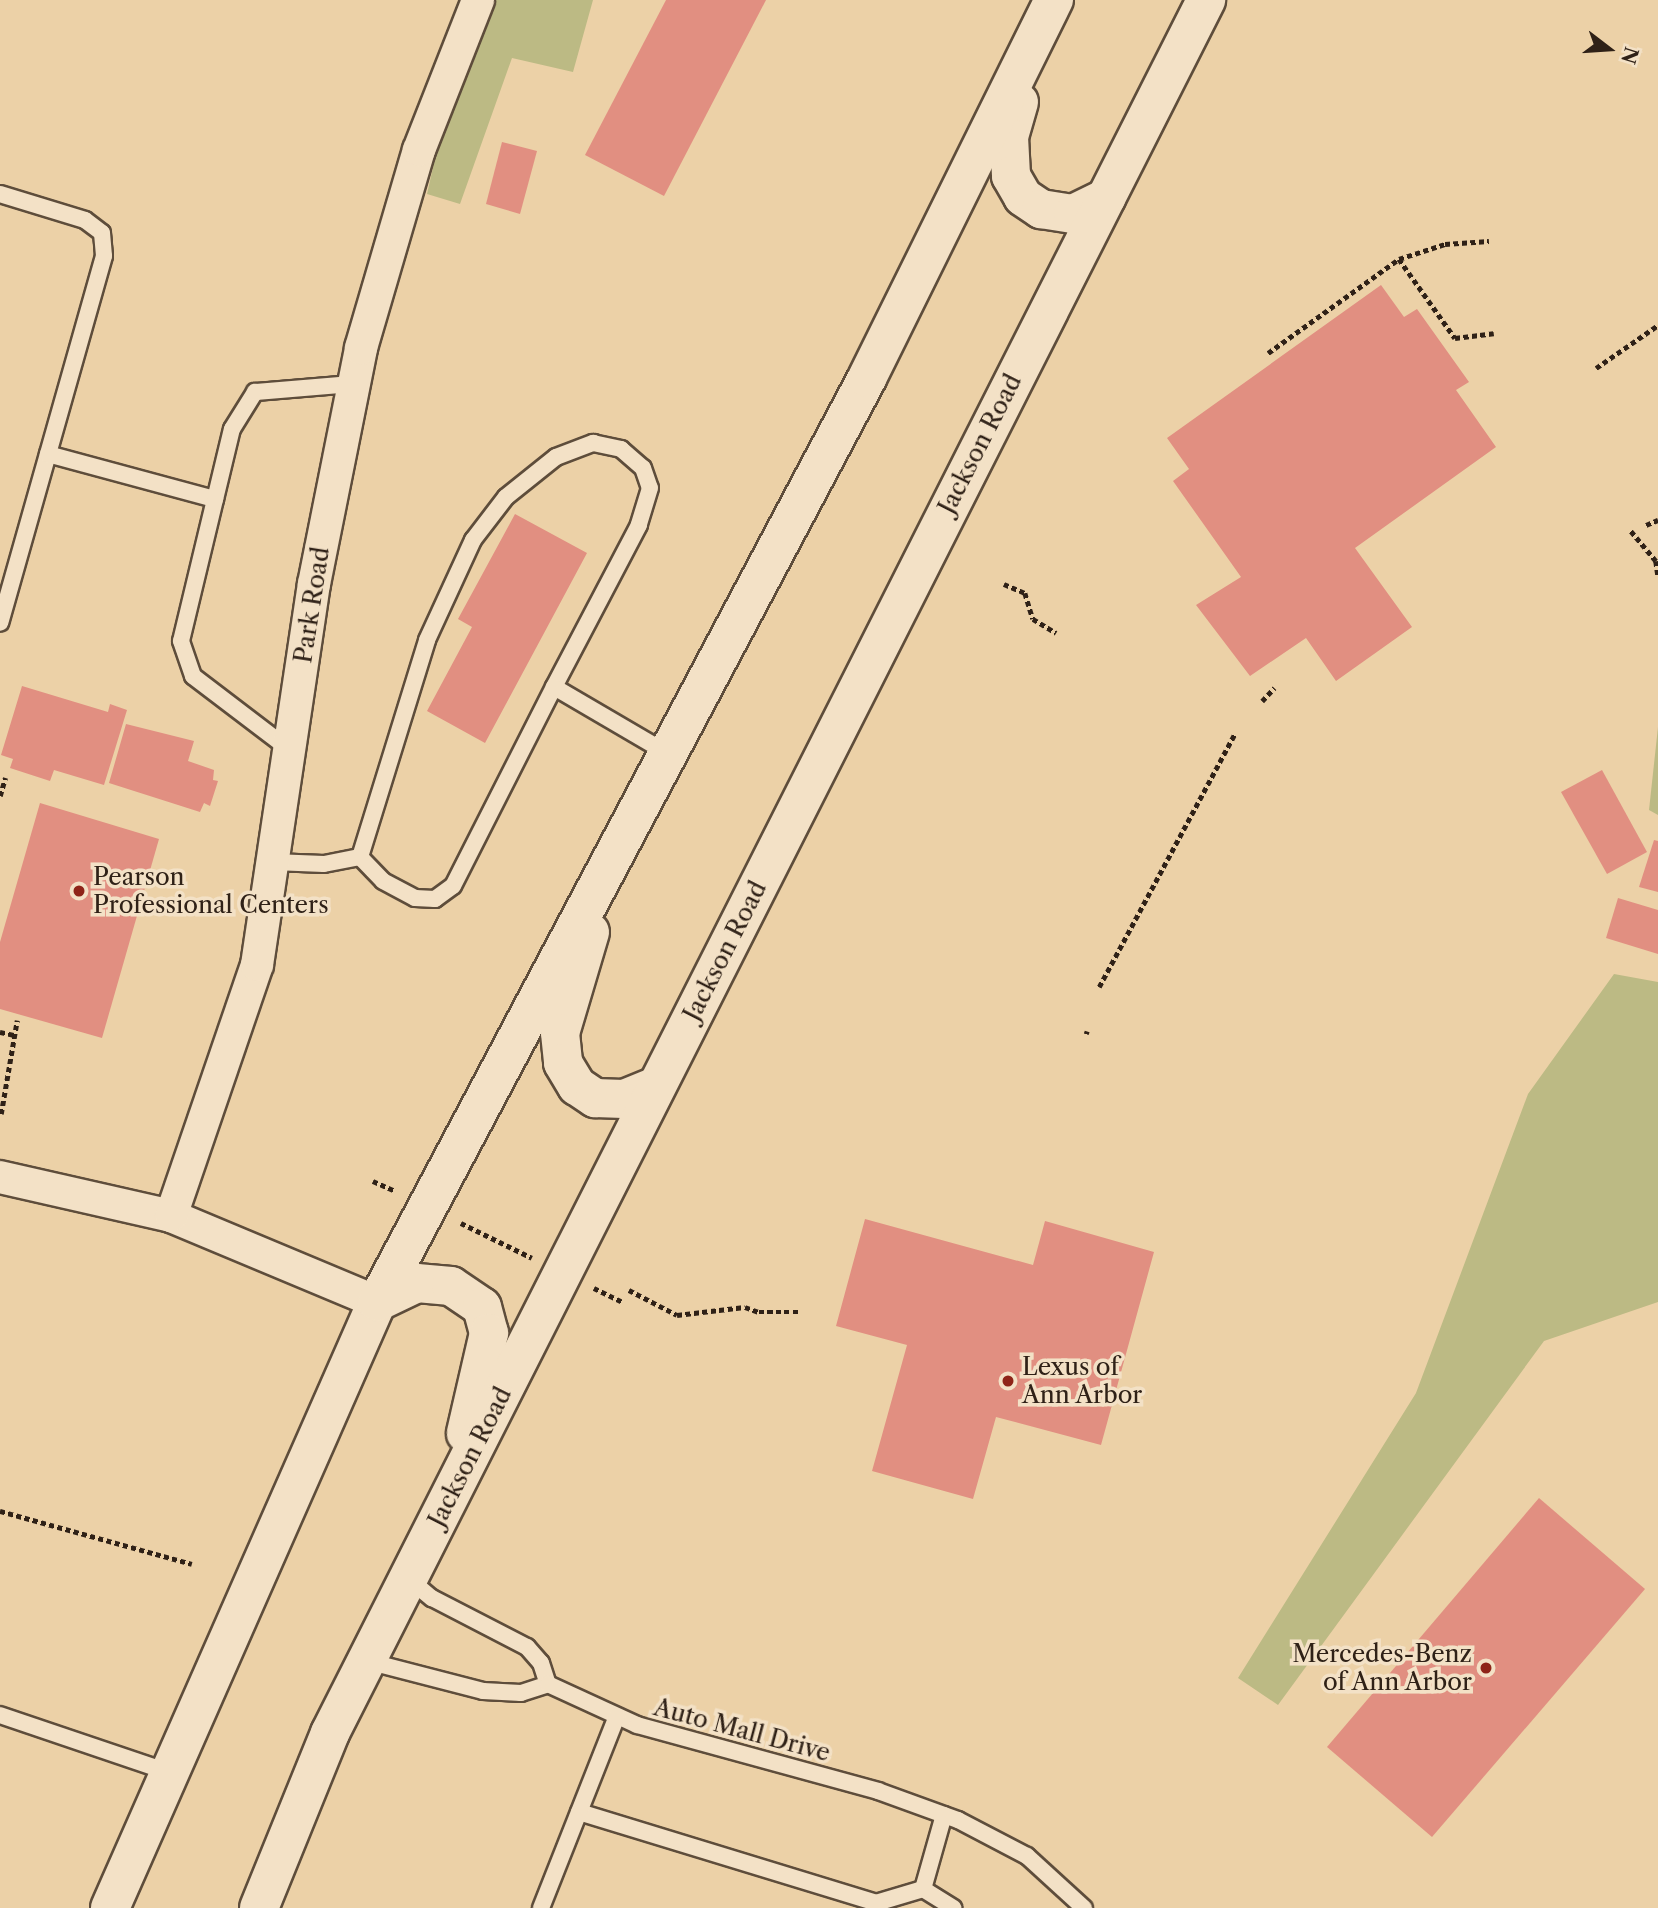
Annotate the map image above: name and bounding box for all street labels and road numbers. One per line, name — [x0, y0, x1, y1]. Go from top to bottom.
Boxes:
street label: Jackson Road — [932, 369, 1028, 519]
street label: Park Road — [289, 545, 335, 665]
street label: Jackson Road — [677, 876, 773, 1026]
street label: Jackson Road — [422, 1382, 518, 1532]
street label: Auto Mall Drive — [651, 1693, 833, 1767]

